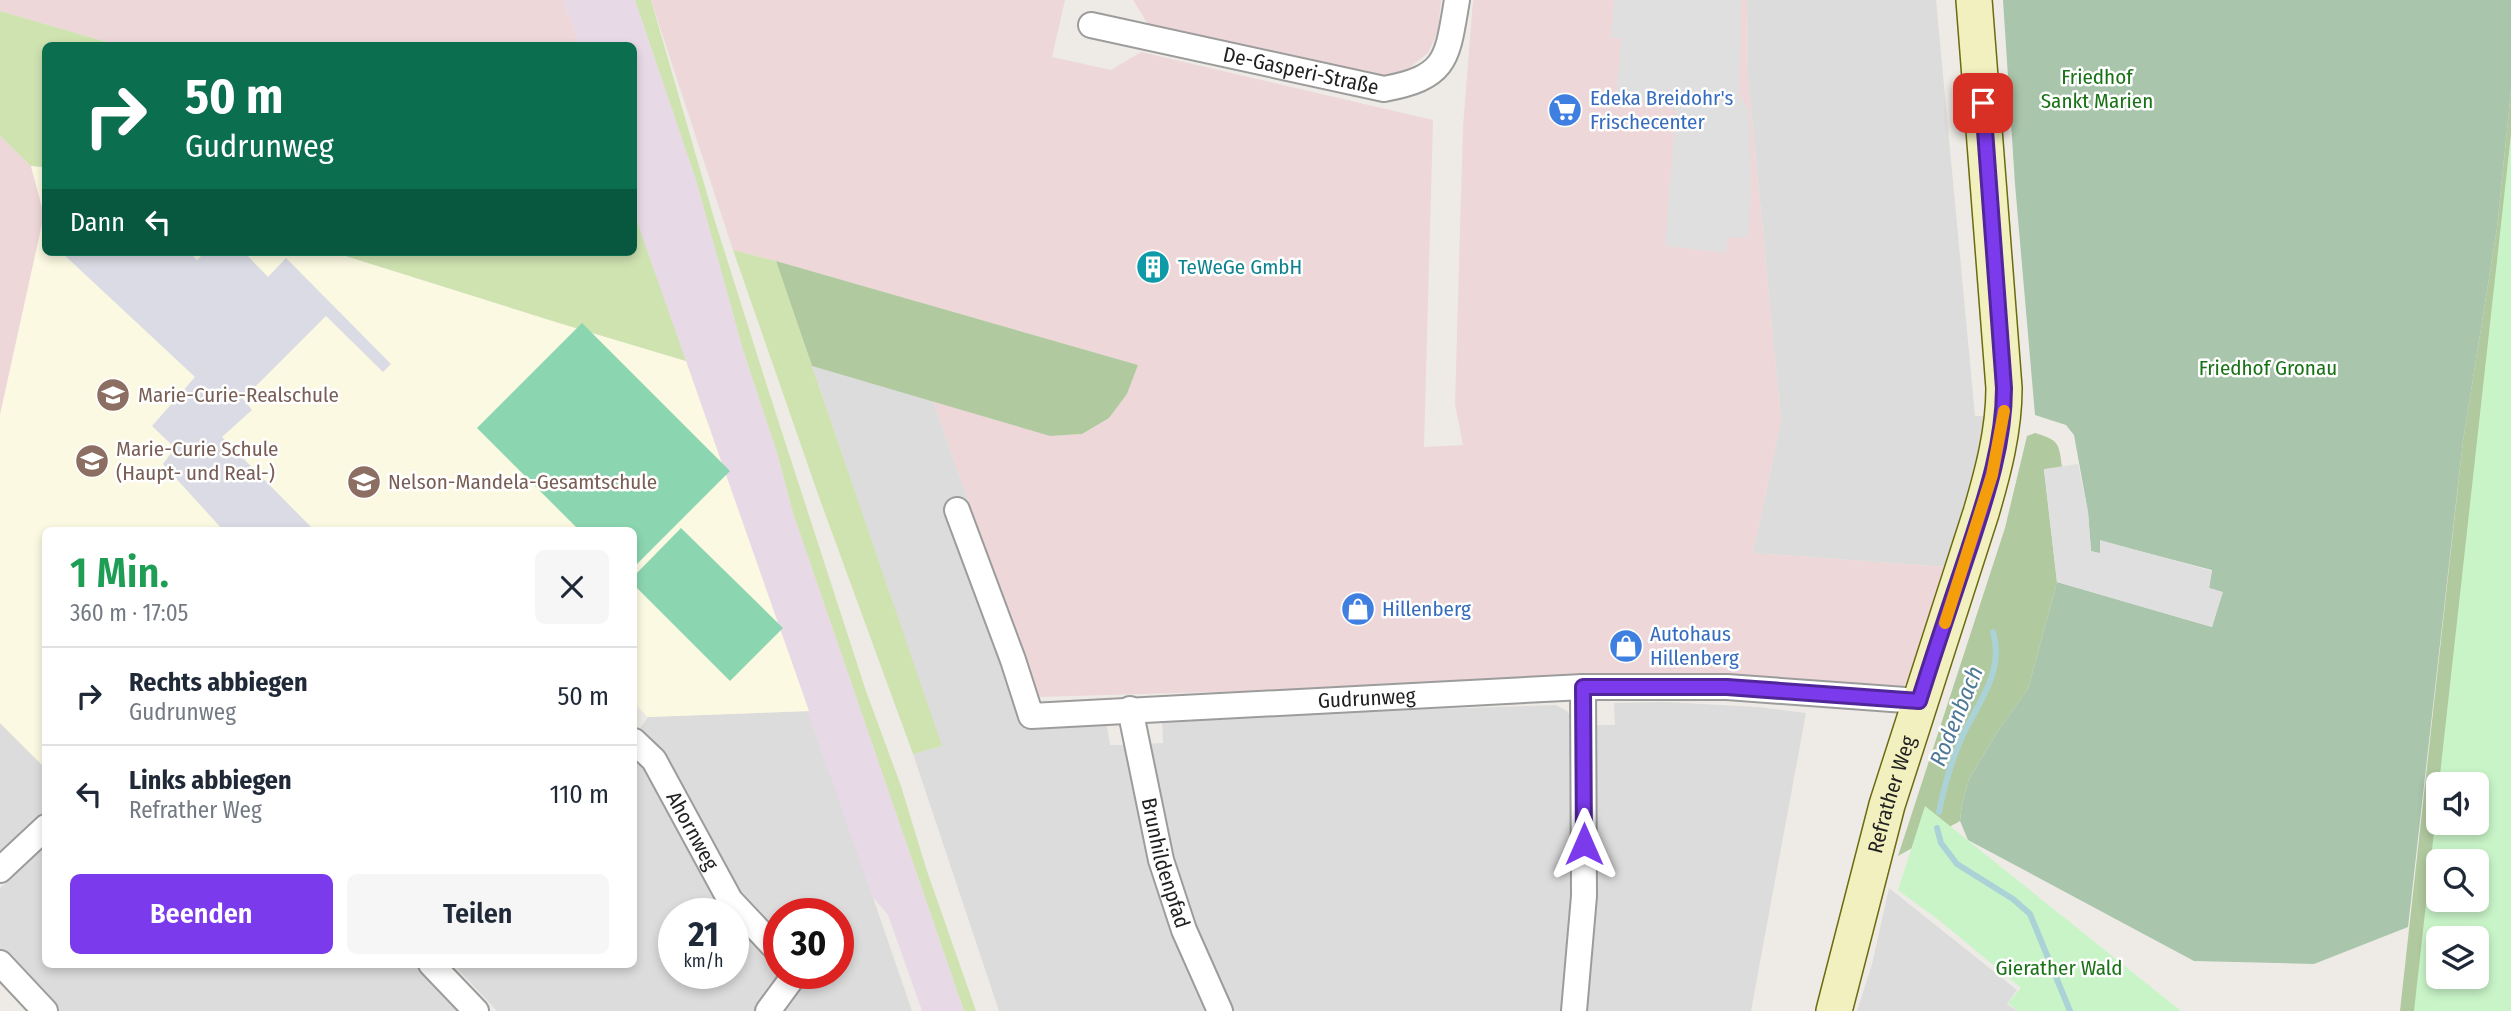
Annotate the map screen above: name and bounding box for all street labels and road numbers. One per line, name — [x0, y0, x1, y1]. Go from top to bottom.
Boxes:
street label: De-Gasperi-Straße — [1221, 41, 1381, 100]
street label: Gudrunweg — [1317, 683, 1416, 714]
street label: Refrather Weg — [1862, 732, 1921, 856]
street label: Ahornweg — [661, 787, 724, 875]
street label: Brunhildenpfad — [1136, 795, 1195, 931]

